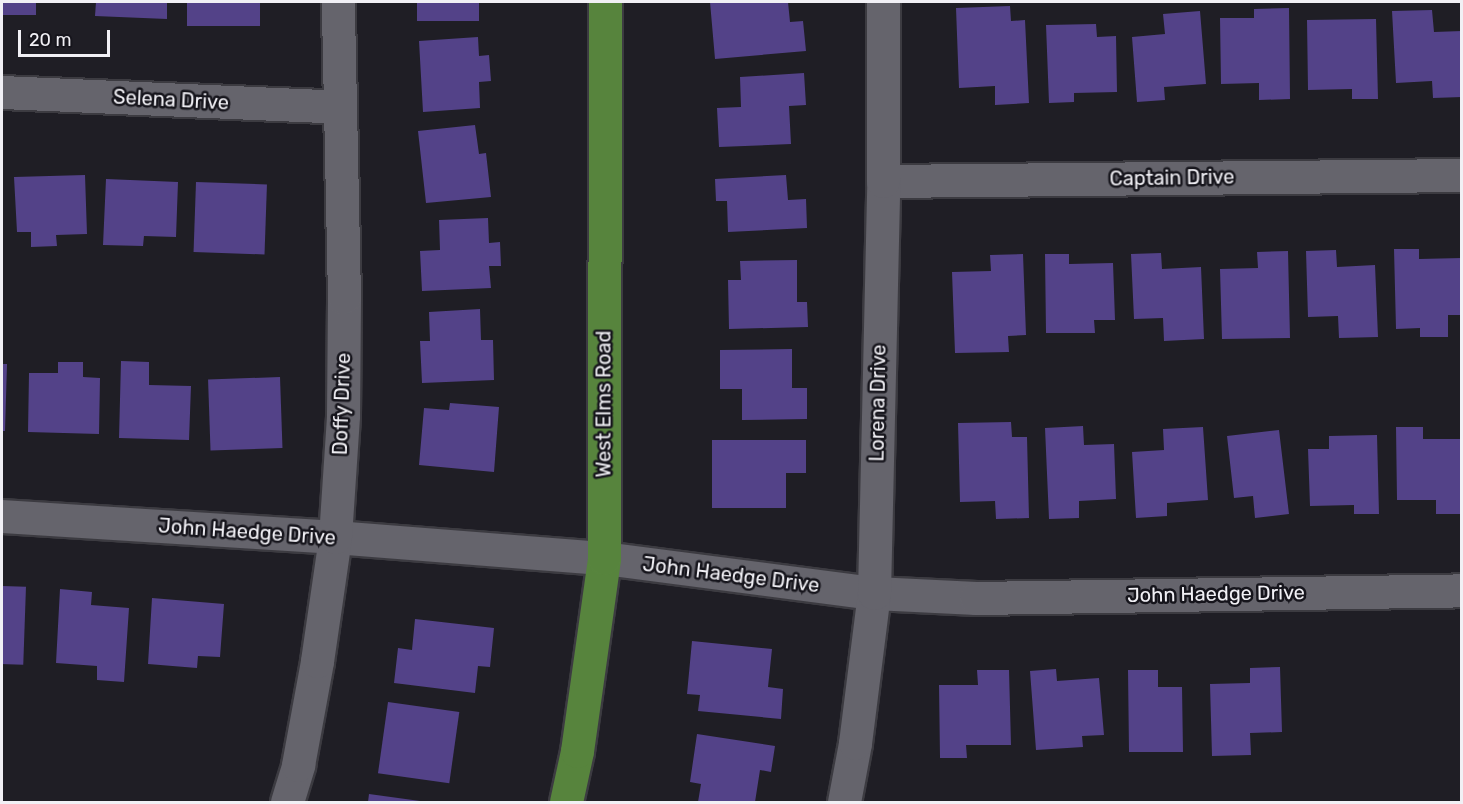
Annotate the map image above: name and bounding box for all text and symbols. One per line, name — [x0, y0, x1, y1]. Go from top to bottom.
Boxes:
scale bar — [21, 18, 112, 56]
text: 20 m — [29, 29, 71, 51]
street label: Selena Drive — [113, 85, 229, 115]
street label: Captain Drive — [1109, 165, 1235, 191]
street label: West Elms Road — [592, 331, 616, 477]
street label: Lorena Drive — [865, 344, 891, 462]
street label: Doffy Drive — [328, 352, 356, 456]
street label: John Haedge Drive — [157, 514, 337, 550]
street label: John Haedge Drive — [641, 552, 821, 598]
street label: John Haedge Drive — [1127, 580, 1305, 608]

